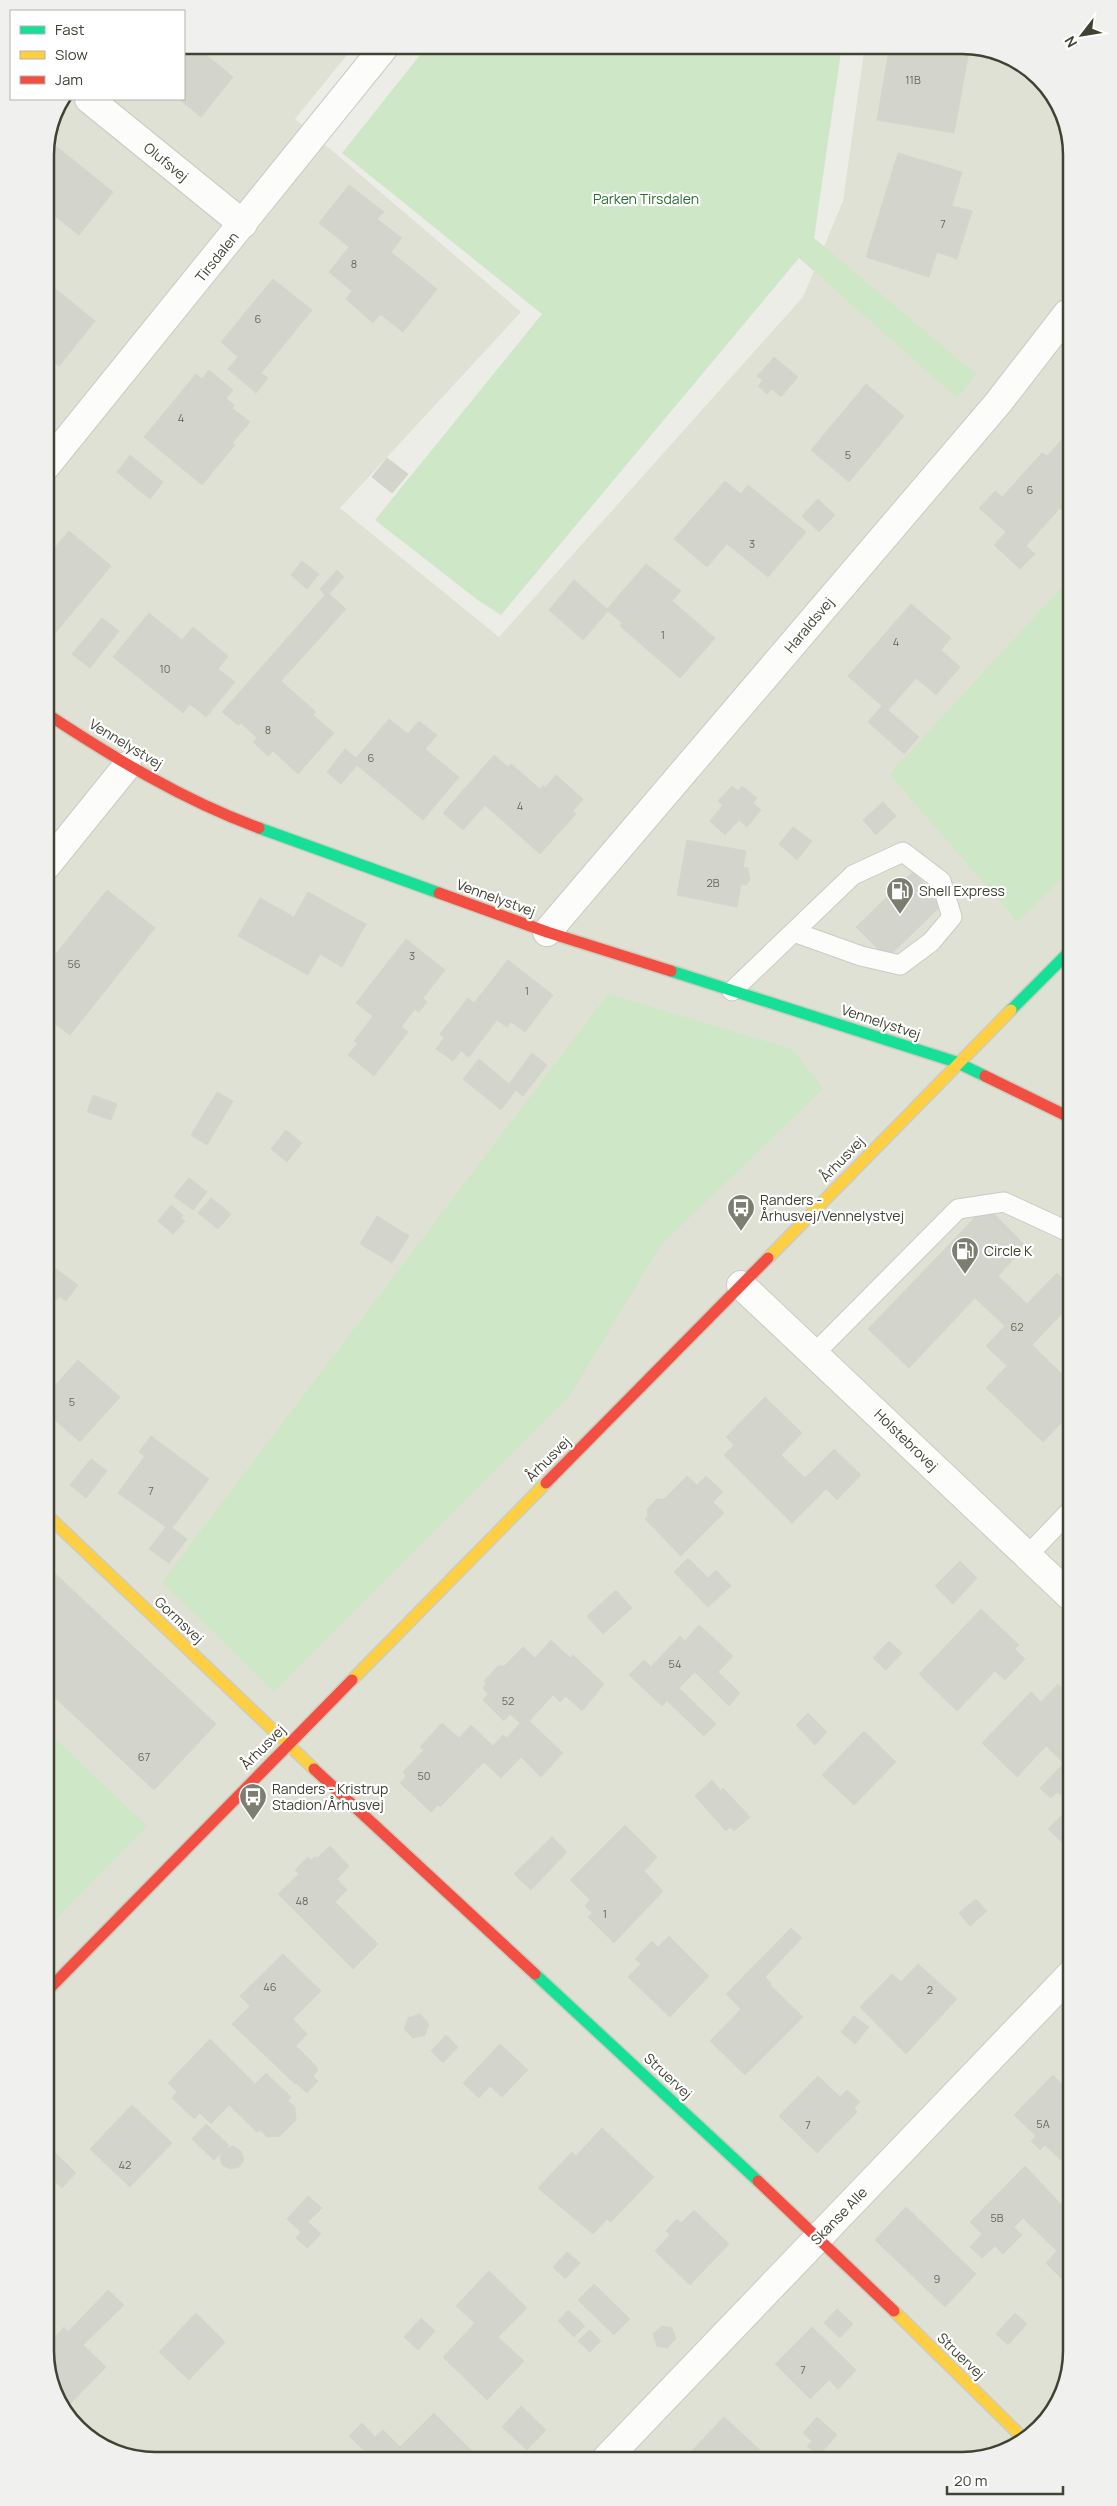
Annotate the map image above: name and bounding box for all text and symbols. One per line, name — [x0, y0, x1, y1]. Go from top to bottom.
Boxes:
legend — [10, 10, 185, 100]
north arrow — [1057, 10, 1107, 60]
text: Fast — [55, 19, 84, 40]
text: N — [1060, 33, 1081, 51]
text: Slow — [55, 44, 88, 65]
text: Jam — [55, 69, 83, 90]
house number: 11B — [905, 72, 921, 87]
street label: Olufsvej — [140, 138, 193, 185]
park label: Parken Tirsdalen — [593, 189, 699, 208]
house number: 7 — [940, 216, 946, 231]
street label: Tirsdalen — [191, 228, 243, 286]
house number: 8 — [351, 256, 357, 271]
house number: 6 — [255, 311, 262, 326]
house number: 4 — [178, 410, 184, 425]
house number: 5 — [845, 447, 851, 462]
house number: 6 — [1027, 482, 1034, 497]
house number: 3 — [749, 536, 755, 551]
street label: Haraldsvej — [780, 593, 837, 656]
house number: 1 — [661, 627, 665, 642]
house number: 4 — [893, 634, 899, 649]
house number: 10 — [159, 661, 171, 676]
street label: Vennelystvej — [86, 714, 167, 773]
house number: 8 — [265, 722, 271, 737]
house number: 6 — [368, 750, 375, 765]
house number: 4 — [517, 798, 523, 813]
street label: Vennelystvej — [454, 874, 538, 921]
house number: 2B — [706, 875, 720, 890]
fuel station icon: Shell Express — [885, 876, 915, 915]
place label: Shell Express — [919, 881, 1005, 900]
house number: 3 — [409, 948, 415, 963]
house number: 56 — [67, 956, 81, 971]
house number: 1 — [525, 983, 529, 998]
street label: Vennelystvej — [839, 1000, 923, 1043]
street label: Århusvej — [815, 1132, 868, 1185]
place label: Randers - Århusvej/Vennelystvej — [760, 1190, 904, 1225]
bus stop icon: Randers - Århusvej/Vennelystvej — [726, 1193, 756, 1232]
fuel station icon: Circle K — [950, 1236, 980, 1275]
place label: Circle K — [984, 1241, 1033, 1260]
house number: 62 — [1010, 1319, 1024, 1334]
house number: 5 — [69, 1394, 75, 1409]
street label: Holstebrovej — [870, 1404, 942, 1475]
street label: Århusvej — [521, 1432, 574, 1485]
house number: 7 — [148, 1483, 154, 1498]
street label: Gormsvej — [151, 1592, 208, 1647]
house number: 54 — [669, 1656, 681, 1671]
house number: 52 — [502, 1693, 514, 1708]
street label: Århusvej — [236, 1720, 289, 1773]
house number: 67 — [138, 1749, 150, 1764]
house number: 50 — [417, 1768, 431, 1783]
place label: Randers - Kristrup Stadion/Århusvej — [272, 1779, 388, 1814]
bus stop icon: Randers - Kristrup Stadion/Århusvej — [238, 1782, 268, 1821]
house number: 48 — [296, 1893, 308, 1908]
house number: 1 — [603, 1906, 607, 1921]
house number: 46 — [263, 1979, 277, 1994]
house number: 2 — [927, 1982, 933, 1997]
street label: Struervej — [640, 2048, 697, 2103]
house number: 5A — [1036, 2116, 1050, 2131]
house number: 7 — [805, 2117, 811, 2132]
house number: 42 — [119, 2157, 131, 2172]
street label: Skanse Alle — [806, 2183, 871, 2249]
house number: 5B — [990, 2210, 1004, 2225]
house number: 9 — [934, 2271, 941, 2286]
street label: Struervej — [933, 2328, 989, 2383]
house number: 7 — [800, 2362, 806, 2377]
scale bar — [947, 2464, 1063, 2496]
text: 20 m — [954, 2470, 987, 2491]

